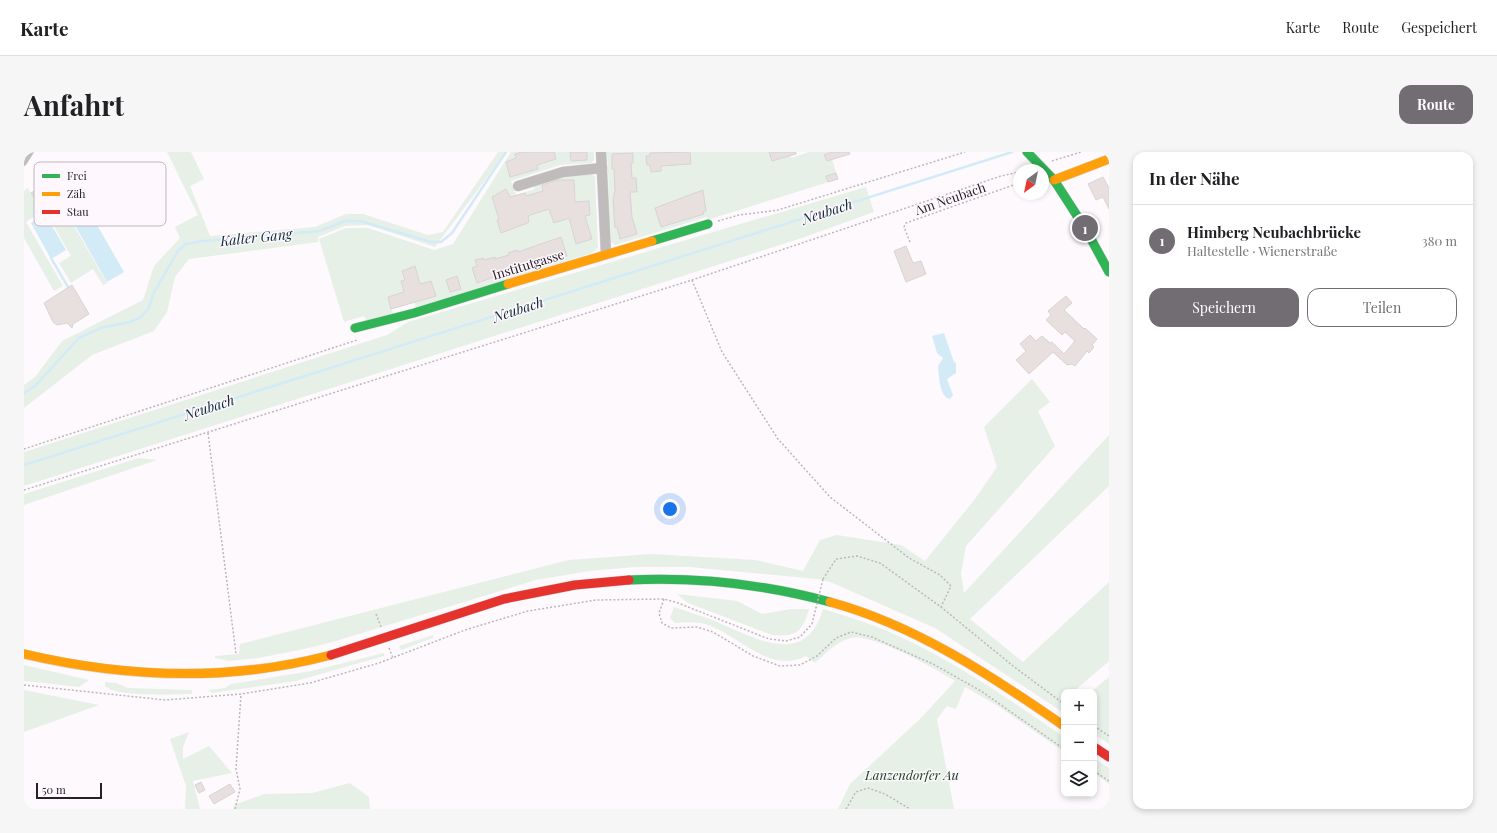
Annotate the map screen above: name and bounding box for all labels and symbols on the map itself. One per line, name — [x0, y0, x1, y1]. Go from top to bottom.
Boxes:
legend — [34, 162, 166, 226]
north arrow — [1013, 164, 1049, 200]
text: Frei — [67, 168, 87, 183]
street label: Am Neubach — [911, 178, 988, 218]
text: Zäh — [67, 186, 86, 201]
water label: Neubach — [798, 194, 855, 229]
text: Stau — [67, 204, 89, 219]
pin: 1 — [1072, 213, 1098, 243]
water label: Kalter Gang — [218, 224, 295, 250]
street label: Institutgasse — [490, 245, 566, 283]
water label: Neubach — [489, 292, 546, 327]
water label: Neubach — [180, 390, 237, 425]
your location — [660, 499, 680, 519]
park label: Lanzendorfer Au — [864, 766, 959, 783]
scale bar — [36, 781, 102, 800]

